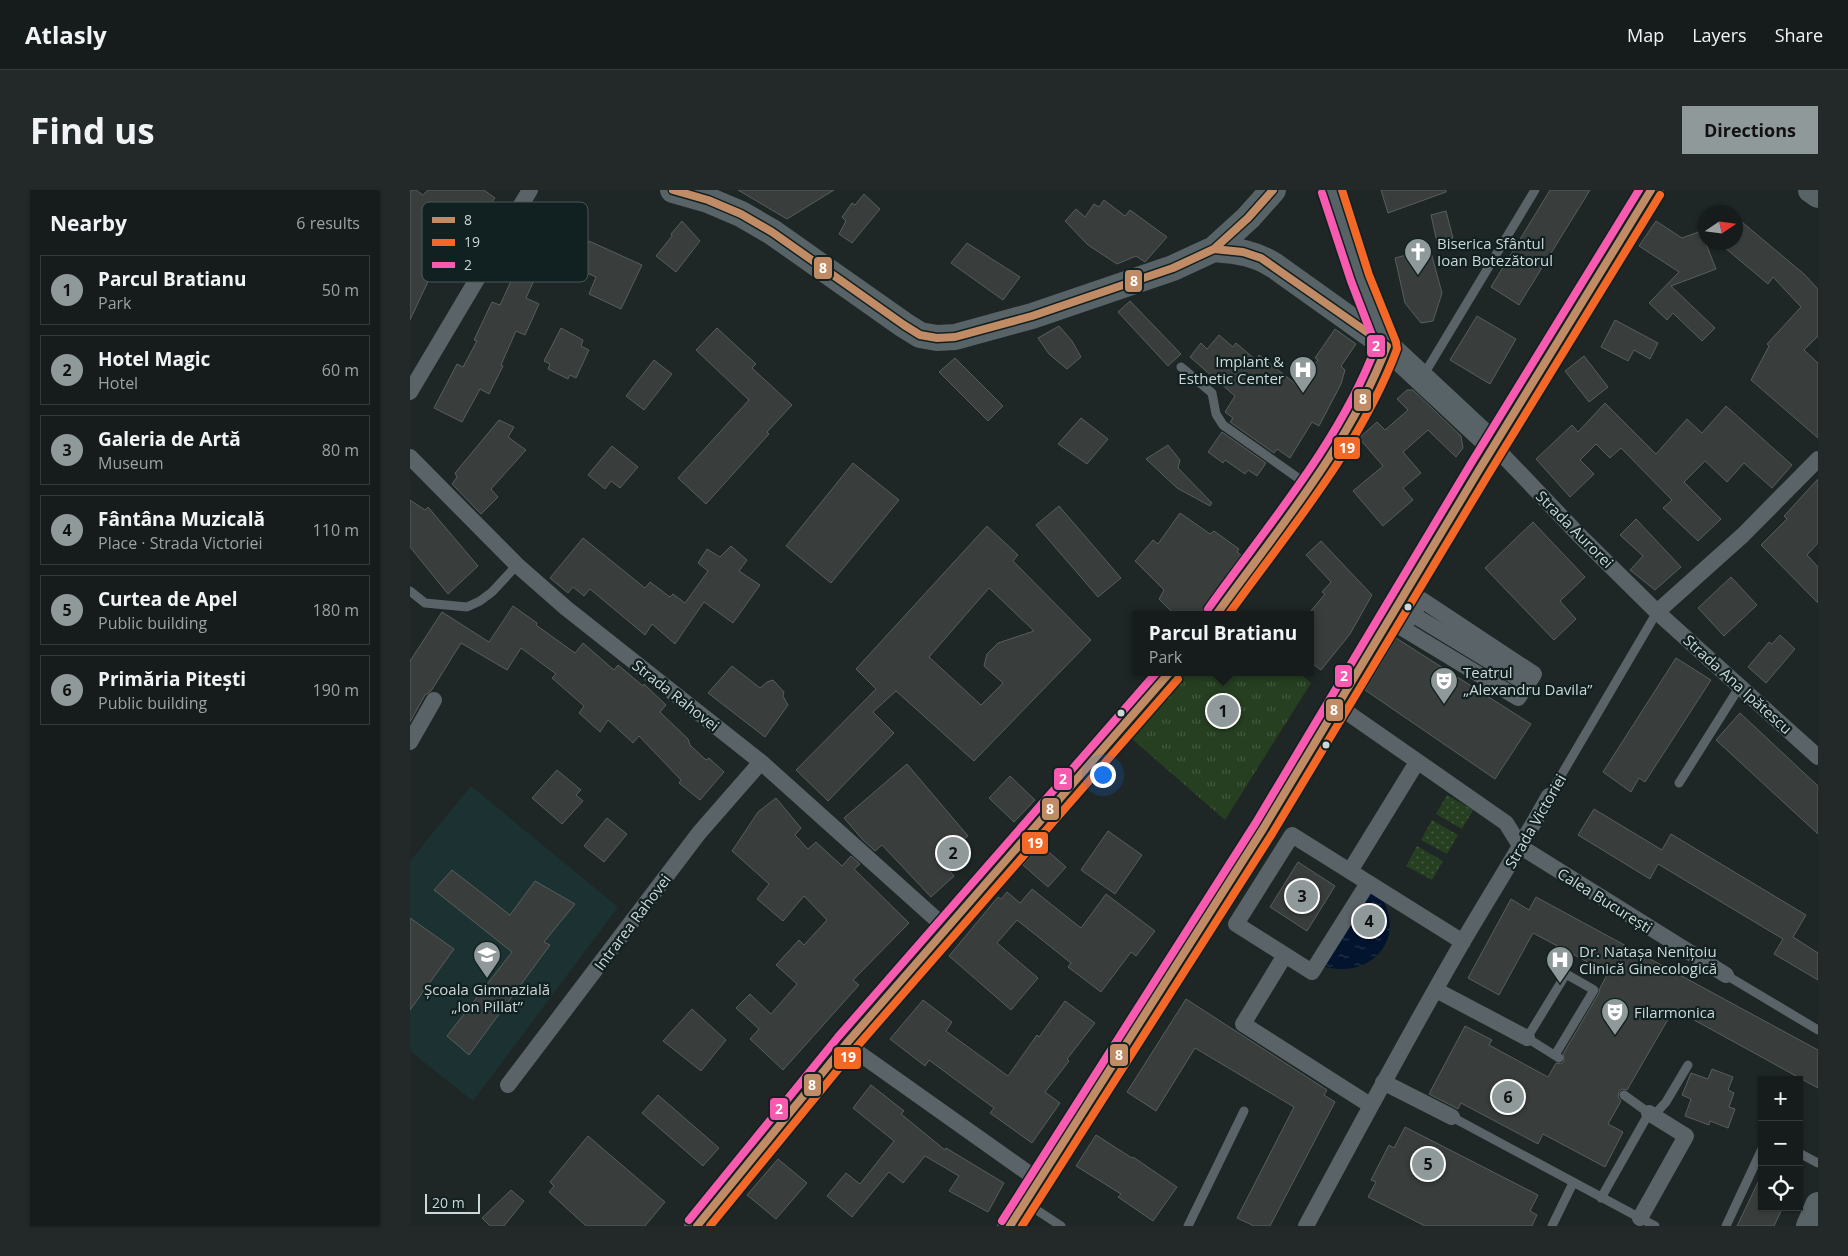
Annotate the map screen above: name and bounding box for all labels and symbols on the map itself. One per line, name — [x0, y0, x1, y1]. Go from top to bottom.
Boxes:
legend — [422, 202, 588, 282]
north arrow — [1698, 205, 1743, 250]
text: 8 — [464, 210, 472, 229]
text: 19 — [464, 232, 480, 251]
place label: Biserica Sfântul Ioan Botezătorul — [1437, 233, 1553, 270]
church icon: Biserica Sfântul Ioan Botezătorul — [1403, 237, 1433, 276]
text: 2 — [464, 255, 472, 274]
line badge: 8 — [813, 256, 833, 280]
text: 8 — [819, 258, 827, 277]
line badge: 8 — [1124, 269, 1143, 293]
text: 8 — [1130, 271, 1138, 290]
line badge: 2 — [1366, 334, 1386, 358]
text: 2 — [1372, 336, 1380, 355]
place label: Implant & Esthetic Center — [1178, 351, 1284, 388]
hospital icon: Implant & Esthetic Center — [1288, 355, 1318, 394]
line badge: 8 — [1353, 388, 1372, 412]
text: 8 — [1359, 389, 1367, 408]
line badge: 19 — [1333, 436, 1361, 460]
text: 19 — [1339, 438, 1355, 457]
street label: Strada Aurorei — [1532, 486, 1618, 572]
unlabelled marker — [1403, 602, 1413, 612]
street label: Strada Ana Ipătescu — [1680, 630, 1796, 738]
street label: Strada Rahovei — [628, 655, 724, 735]
place label: Teatrul „Alexandru Davila” — [1463, 662, 1593, 699]
line badge: 2 — [1334, 664, 1353, 688]
text: 2 — [1340, 666, 1348, 685]
theatre icon: Teatrul „Alexandru Davila” — [1429, 666, 1459, 705]
pin: 1 — [1207, 692, 1239, 730]
line badge: 8 — [1325, 698, 1344, 722]
text: 8 — [1330, 700, 1338, 719]
unlabelled marker — [1116, 708, 1126, 718]
unlabelled marker — [1321, 740, 1331, 750]
your location — [1090, 762, 1116, 788]
line badge: 2 — [1053, 767, 1073, 791]
text: 2 — [1059, 769, 1067, 788]
street label: Strada Victoriei — [1500, 770, 1570, 872]
line badge: 8 — [1041, 797, 1060, 821]
text: 8 — [1046, 799, 1054, 818]
line badge: 19 — [1021, 831, 1049, 855]
text: 19 — [1027, 833, 1043, 852]
pin: 2 — [937, 834, 969, 872]
street label: Calea București — [1554, 863, 1656, 937]
street label: Intrarea Rahovei — [589, 870, 675, 974]
pin: 3 — [1286, 877, 1318, 915]
pin: 4 — [1353, 902, 1385, 940]
school or university icon: Școala Gimnazială „Ion Pillat” — [472, 940, 502, 979]
place label: Dr. Natașa Nenițoiu Clinică Ginecologică — [1579, 941, 1717, 978]
hospital icon: Dr. Natașa Nenițoiu Clinică Ginecologică — [1545, 945, 1575, 984]
place label: Școala Gimnazială „Ion Pillat” — [424, 979, 550, 1016]
theatre icon: Filarmonica — [1600, 997, 1630, 1036]
place label: Filarmonica — [1634, 1002, 1715, 1022]
line badge: 8 — [1109, 1043, 1129, 1067]
text: 8 — [1115, 1045, 1123, 1064]
line badge: 19 — [833, 1046, 862, 1070]
text: 19 — [840, 1047, 856, 1066]
line badge: 8 — [803, 1073, 822, 1097]
text: 8 — [808, 1075, 816, 1094]
pin: 6 — [1492, 1078, 1524, 1116]
line badge: 2 — [769, 1097, 789, 1121]
text: 2 — [775, 1099, 783, 1118]
pin: 5 — [1412, 1145, 1444, 1183]
scale bar — [425, 1191, 480, 1214]

